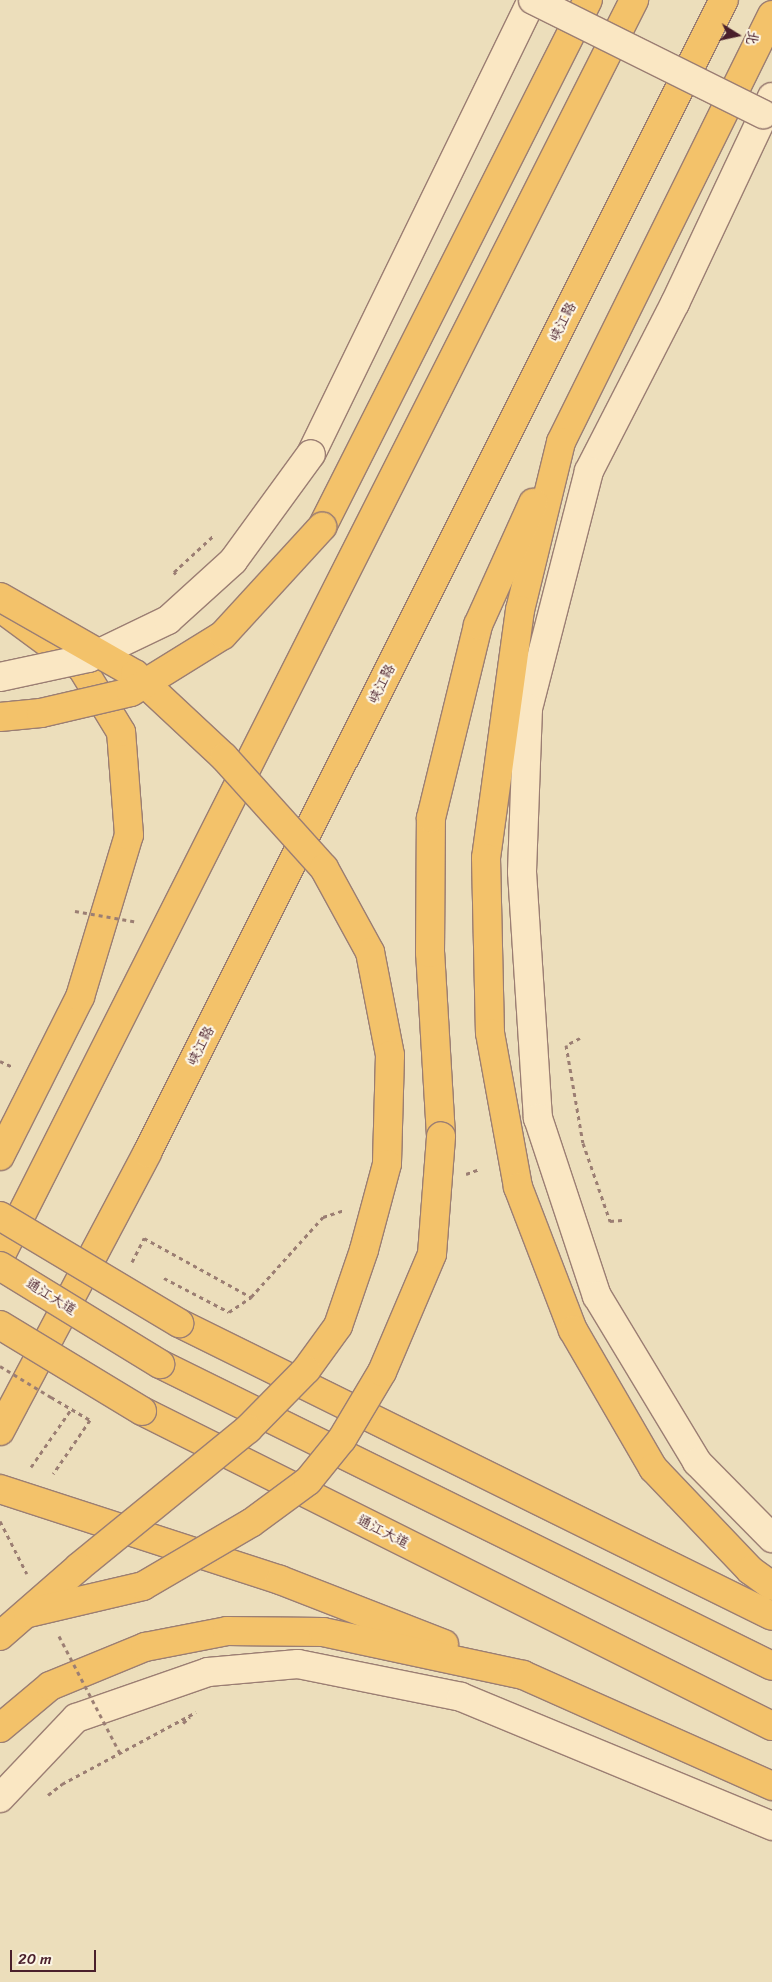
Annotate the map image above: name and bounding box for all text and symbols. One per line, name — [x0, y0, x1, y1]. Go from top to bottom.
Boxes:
north arrow — [712, 10, 762, 60]
text: 北 — [739, 29, 766, 47]
street label: 峡江路 — [546, 299, 580, 345]
street label: 峡江路 — [365, 661, 399, 707]
street label: 峡江路 — [184, 1023, 218, 1069]
street label: 通江大道 — [23, 1275, 79, 1319]
street label: 通江大道 — [354, 1512, 412, 1552]
scale bar — [12, 1940, 99, 1972]
text: 20 m — [18, 1946, 52, 1972]

